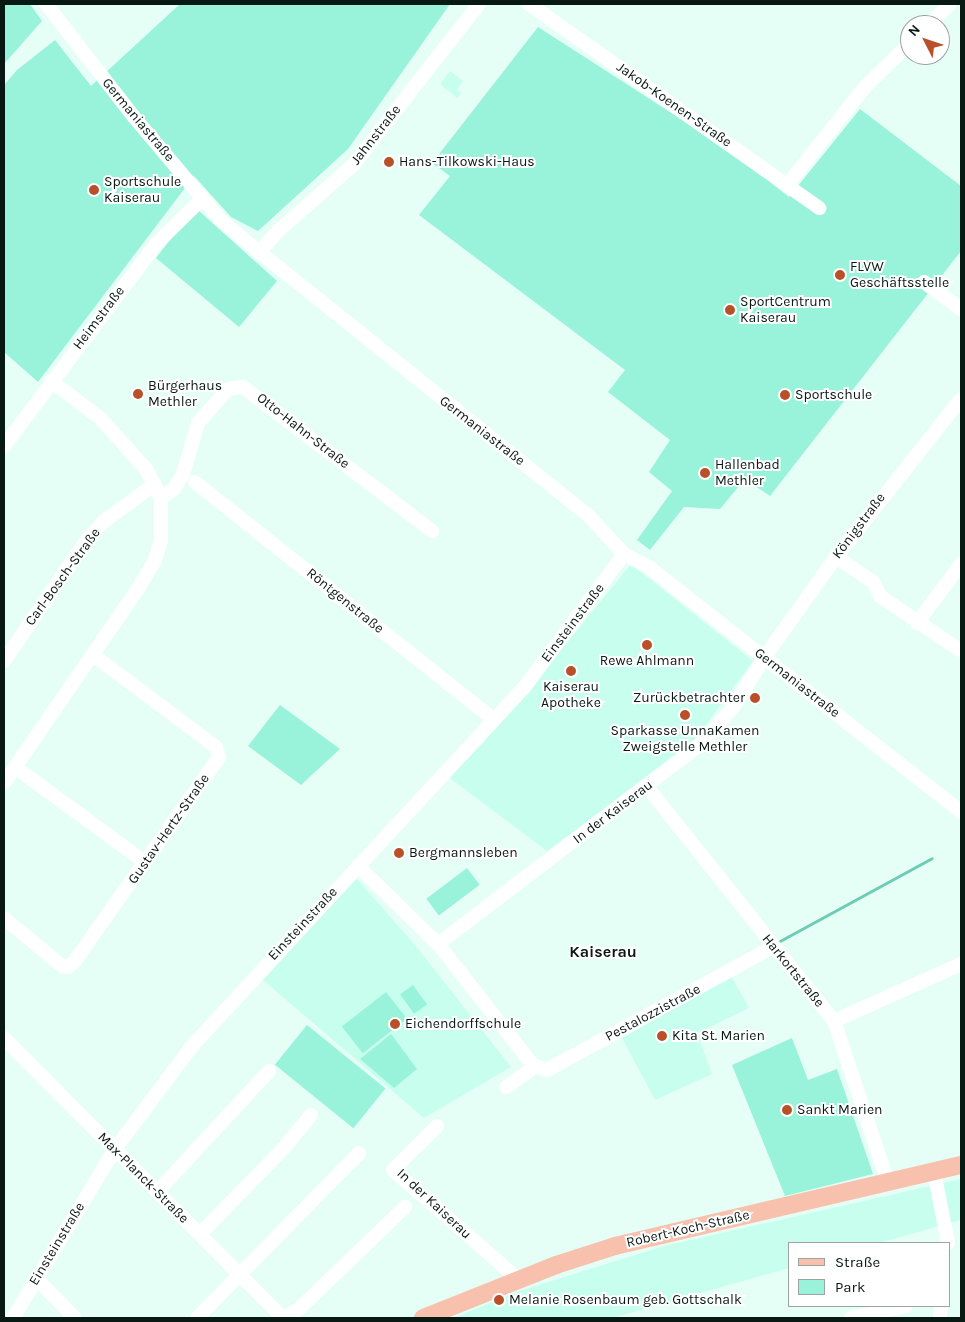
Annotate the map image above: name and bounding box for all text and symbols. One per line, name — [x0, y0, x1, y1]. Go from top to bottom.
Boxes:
north arrow — [900, 15, 950, 65]
text: N — [904, 21, 924, 40]
street label: Jakob-Koenen-Straße — [613, 59, 735, 151]
street label: Germaniastraße — [98, 75, 178, 165]
street label: Jahnstraße — [347, 102, 405, 168]
place label: Hans-Tilkowski-Haus — [399, 154, 535, 170]
marker: Hans-Tilkowski-Haus — [383, 156, 395, 168]
place label: Sportschule Kaiserau — [104, 174, 181, 206]
marker: Sportschule Kaiserau — [88, 184, 100, 196]
place label: FLVW Geschäftsstelle — [850, 259, 949, 292]
marker: FLVW Geschäftsstelle — [834, 269, 846, 281]
street label: Heimstraße — [70, 283, 128, 353]
place label: SportCentrum Kaiserau — [740, 294, 831, 326]
marker: SportCentrum Kaiserau — [724, 304, 736, 316]
place label: Bürgerhaus Methler — [148, 378, 222, 411]
place label: Sportschule — [795, 387, 872, 403]
marker: Bürgerhaus Methler — [132, 388, 144, 400]
marker: Sportschule — [779, 389, 791, 401]
street label: Otto-Hahn-Straße — [253, 390, 353, 472]
street label: Germaniastraße — [436, 393, 528, 469]
place label: Hallenbad Methler — [715, 457, 780, 490]
marker: Hallenbad Methler — [699, 467, 711, 479]
street label: Königstraße — [829, 490, 889, 562]
street label: Carl-Bosch-Straße — [22, 525, 104, 629]
street label: Röntgenstraße — [303, 565, 387, 637]
street label: Einsteinstraße — [538, 580, 608, 666]
marker: Rewe Ahlmann — [641, 639, 653, 651]
street label: Germaniastraße — [751, 645, 843, 721]
place label: Rewe Ahlmann — [600, 653, 694, 669]
marker: Kaiserau Apotheke — [565, 665, 577, 677]
place label: Kaiserau Apotheke — [541, 679, 601, 712]
place label: Zurückbetrachter — [633, 690, 745, 706]
marker: Zurückbetrachter — [749, 692, 761, 704]
marker: Sparkasse UnnaKamen Zweigstelle Methler — [679, 709, 691, 721]
place label: Sparkasse UnnaKamen Zweigstelle Methler — [611, 723, 759, 756]
street label: Gustav-Hertz-Straße — [125, 771, 213, 887]
street label: In der Kaiserau — [570, 776, 656, 848]
place label: Bergmannsleben — [409, 845, 518, 861]
marker: Bergmannsleben — [393, 847, 405, 859]
street label: Einsteinstraße — [265, 884, 341, 964]
street label: Harkortstraße — [758, 931, 828, 1011]
district label: Kaiserau — [569, 942, 637, 962]
street label: Pestalozzistraße — [602, 981, 704, 1045]
place label: Eichendorffschule — [405, 1016, 521, 1032]
marker: Eichendorffschule — [389, 1018, 401, 1030]
place label: Kita St. Marien — [672, 1028, 765, 1044]
marker: Kita St. Marien — [656, 1030, 668, 1042]
place label: Sankt Marien — [797, 1102, 883, 1118]
marker: Sankt Marien — [781, 1104, 793, 1116]
street label: Max-Planck-Straße — [94, 1129, 192, 1227]
street label: In der Kaiserau — [393, 1165, 475, 1243]
street label: Einsteinstraße — [26, 1199, 88, 1289]
street label: Robert-Koch-Straße — [625, 1207, 751, 1251]
legend — [788, 1242, 950, 1307]
text: Straße — [835, 1253, 880, 1271]
text: Park — [835, 1278, 865, 1296]
place label: Melanie Rosenbaum geb. Gottschalk — [509, 1292, 742, 1308]
marker: Melanie Rosenbaum geb. Gottschalk — [493, 1294, 505, 1306]

